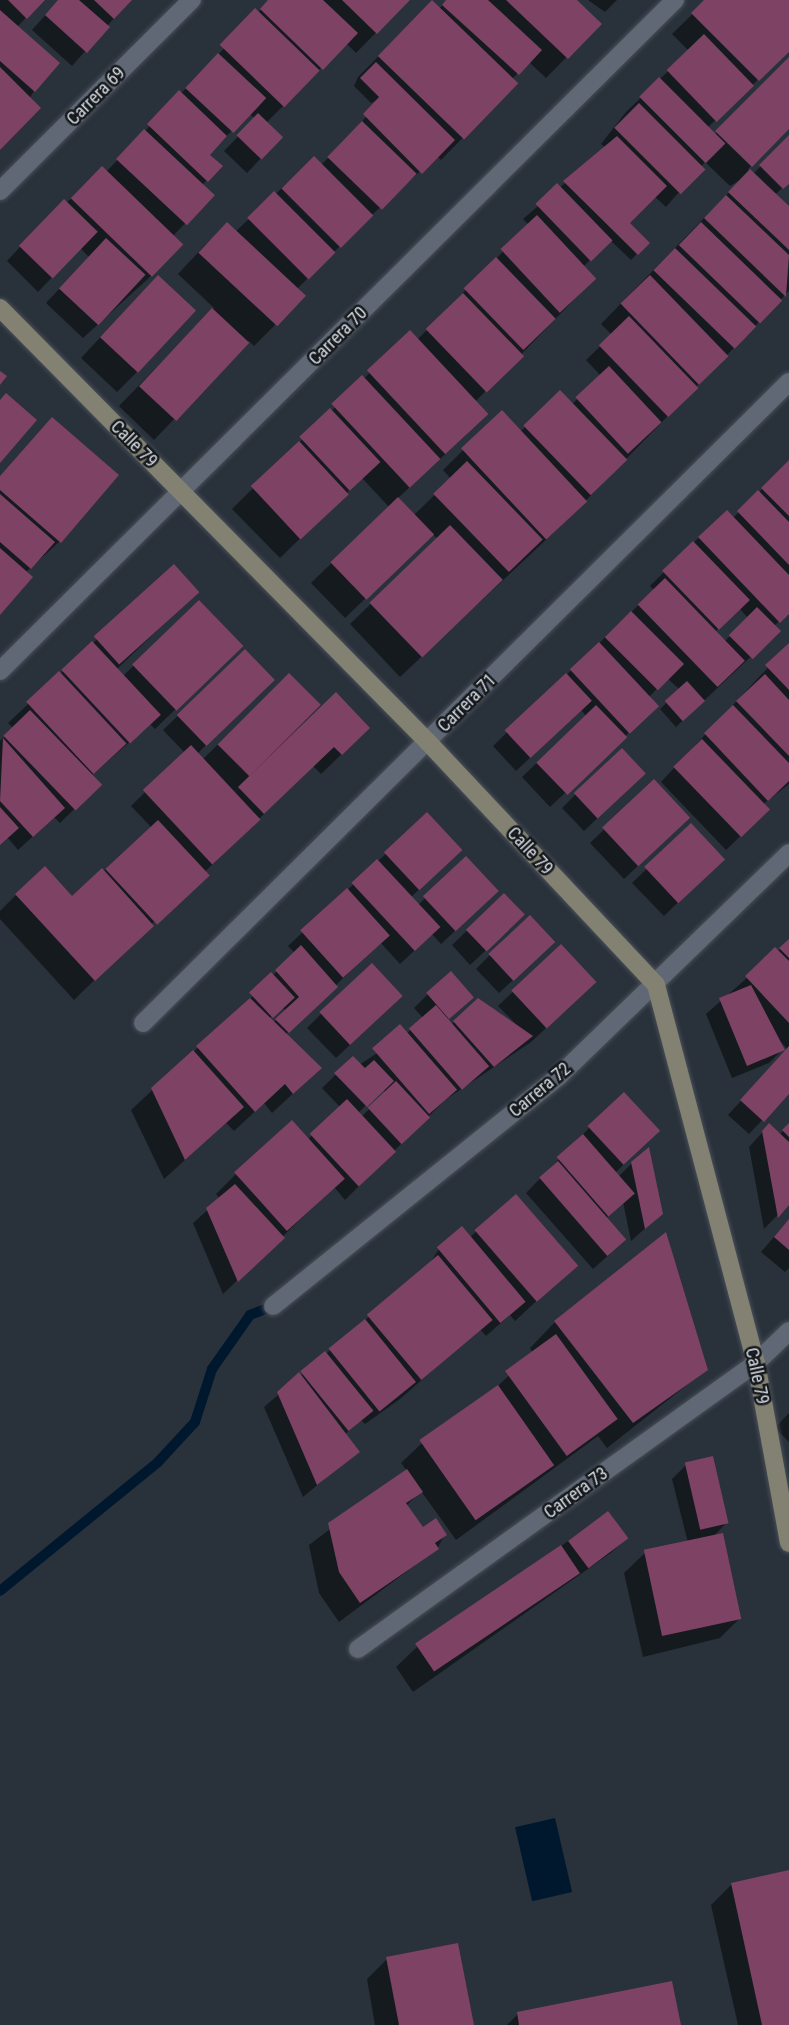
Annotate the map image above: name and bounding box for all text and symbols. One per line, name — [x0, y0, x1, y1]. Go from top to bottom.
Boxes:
street label: Carrera 69 — [62, 62, 130, 130]
street label: Carrera 70 — [304, 302, 372, 370]
street label: Calle 79 — [106, 416, 162, 472]
street label: Carrera 71 — [433, 669, 501, 737]
street label: Calle 79 — [503, 823, 557, 879]
street label: Carrera 72 — [505, 1058, 575, 1122]
street label: Calle 79 — [740, 1346, 774, 1406]
street label: Carrera 73 — [540, 1463, 612, 1523]

